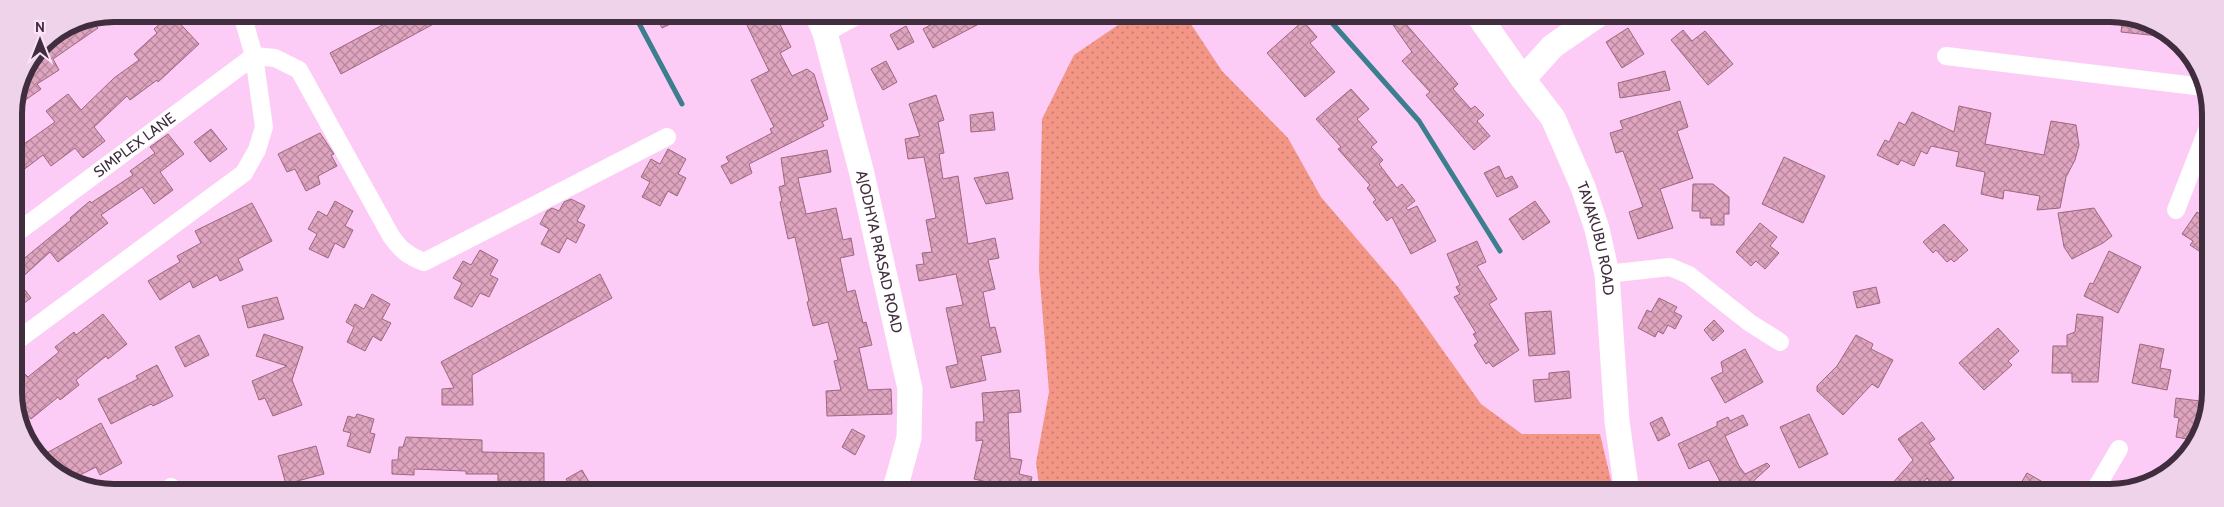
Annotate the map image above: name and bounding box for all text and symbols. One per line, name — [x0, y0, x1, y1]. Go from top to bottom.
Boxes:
north arrow — [15, 15, 65, 65]
text: N — [35, 18, 45, 36]
street label: SIMPLEX LANE — [90, 109, 179, 181]
street label: AJODHYA PRASAD ROAD — [852, 169, 906, 335]
street label: TAVAKUBU ROAD — [1573, 179, 1617, 296]

